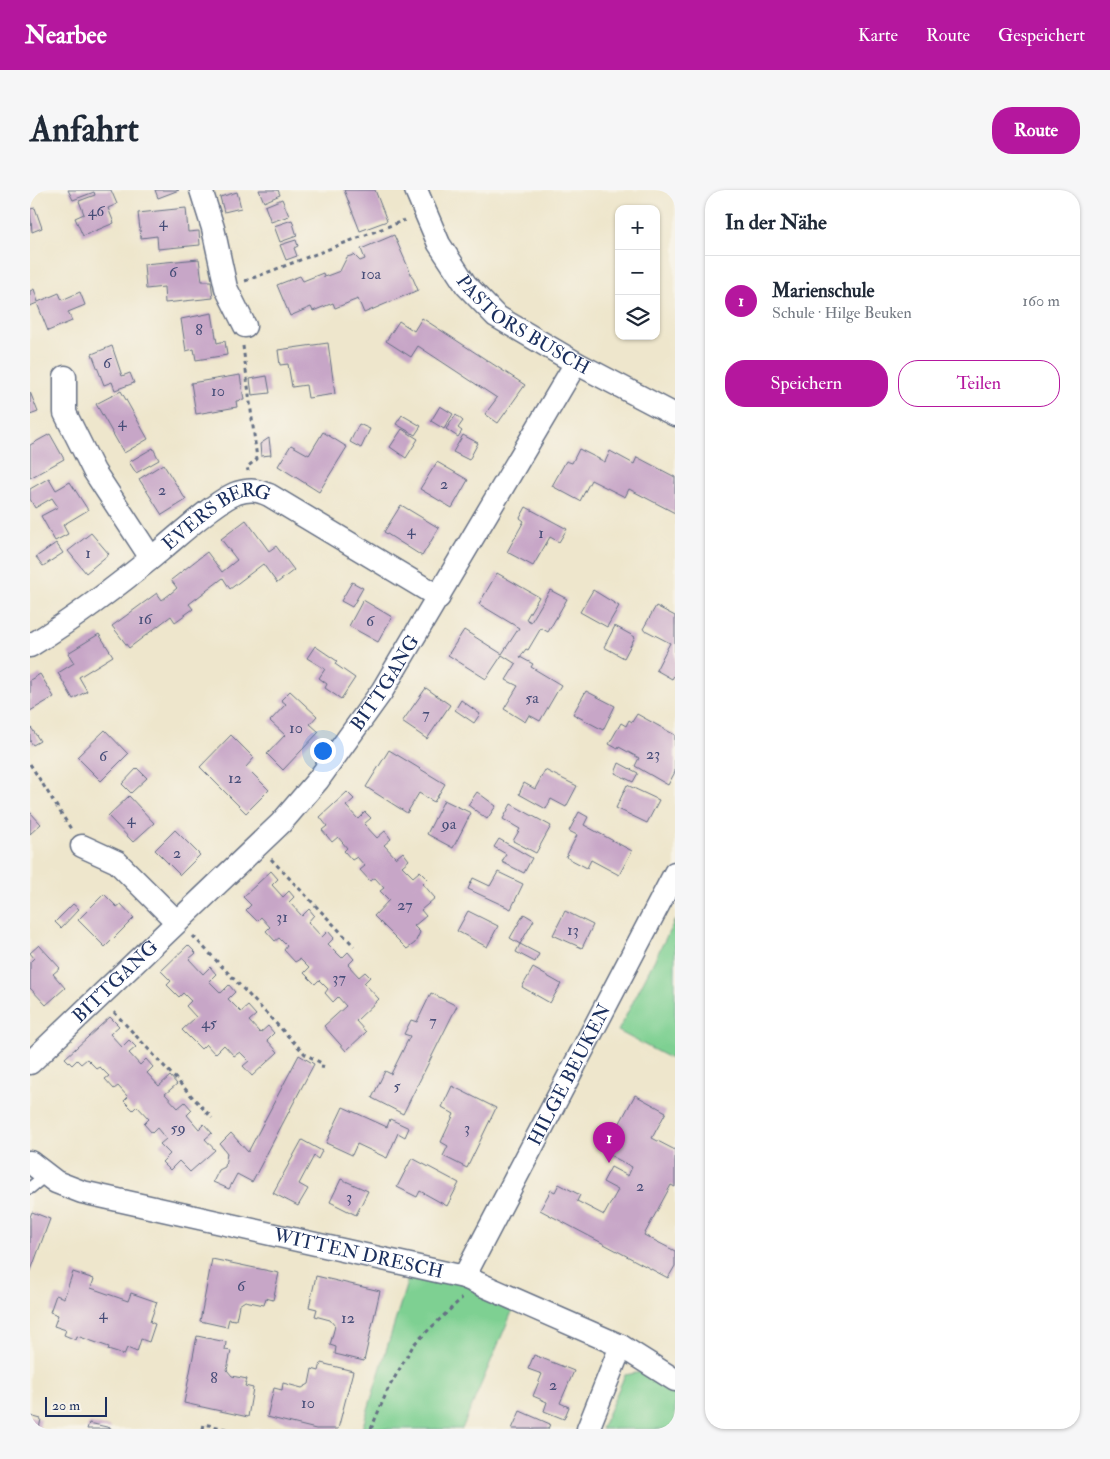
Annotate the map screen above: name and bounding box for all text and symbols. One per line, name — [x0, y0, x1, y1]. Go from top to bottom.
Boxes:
text: Nearbee — [25, 20, 107, 51]
text: Karte — [858, 24, 898, 47]
text: Route — [926, 24, 970, 47]
text: Gespeichert — [998, 24, 1085, 47]
button: Route — [992, 107, 1080, 154]
text: Anfahrt — [30, 108, 139, 152]
house number: 46 — [88, 201, 105, 221]
map controls — [615, 205, 660, 340]
button: + — [615, 205, 660, 250]
text: In der Nähe — [725, 209, 827, 236]
house number: 4 — [159, 212, 169, 232]
button: − — [615, 250, 660, 295]
house number: 6 — [169, 262, 178, 282]
house number: 10a — [361, 264, 382, 284]
street label: PASTORS BUSCH — [451, 271, 594, 380]
text: Marienschule — [772, 279, 874, 303]
text: 1 — [738, 291, 744, 311]
text: 160 m — [1022, 291, 1060, 311]
button: layers — [615, 295, 660, 340]
text: Schule · Hilge Beuken — [772, 303, 912, 323]
house number: 8 — [195, 320, 203, 340]
house number: 6 — [103, 353, 112, 373]
button: Speichern — [725, 360, 888, 407]
button: Teilen — [898, 360, 1060, 407]
house number: 10 — [211, 381, 225, 401]
house number: 4 — [118, 412, 128, 432]
house number: 2 — [440, 474, 448, 494]
street label: EVERS BERG — [157, 478, 274, 556]
house number: 2 — [158, 480, 166, 500]
house number: 4 — [407, 520, 417, 540]
house number: 1 — [538, 523, 544, 543]
house number: 1 — [85, 543, 91, 563]
house number: 16 — [138, 609, 153, 629]
house number: 6 — [366, 611, 375, 631]
street label: BITTGANG — [345, 631, 424, 736]
house number: 5a — [525, 688, 539, 708]
house number: 7 — [422, 704, 430, 724]
house number: 10 — [289, 718, 303, 738]
your location — [310, 738, 336, 764]
house number: 23 — [646, 744, 660, 764]
house number: 6 — [99, 746, 108, 766]
house number: 12 — [228, 768, 242, 788]
house number: 4 — [127, 809, 137, 829]
house number: 9a — [441, 814, 457, 834]
house number: 2 — [173, 843, 181, 863]
house number: 27 — [397, 895, 413, 915]
house number: 31 — [276, 907, 288, 927]
house number: 13 — [567, 920, 579, 940]
street label: BITTGANG — [67, 935, 163, 1028]
house number: 37 — [332, 968, 346, 988]
street label: HILGE BEUKEN — [523, 1000, 616, 1150]
house number: 7 — [429, 1011, 437, 1031]
house number: 45 — [201, 1013, 217, 1033]
house number: 5 — [393, 1076, 401, 1096]
house number: 59 — [170, 1118, 186, 1138]
house number: 3 — [464, 1118, 470, 1138]
pin: 1 — [593, 1122, 625, 1163]
house number: 2 — [636, 1176, 644, 1196]
house number: 3 — [346, 1187, 352, 1207]
street label: WITTEN DRESCH — [271, 1223, 446, 1284]
house number: 6 — [237, 1276, 246, 1296]
house number: 4 — [99, 1304, 109, 1324]
house number: 12 — [341, 1308, 355, 1328]
house number: 8 — [210, 1368, 218, 1388]
house number: 2 — [549, 1375, 557, 1395]
house number: 10 — [301, 1393, 315, 1413]
scale bar — [45, 1394, 108, 1417]
text: 20 m — [52, 1397, 80, 1414]

